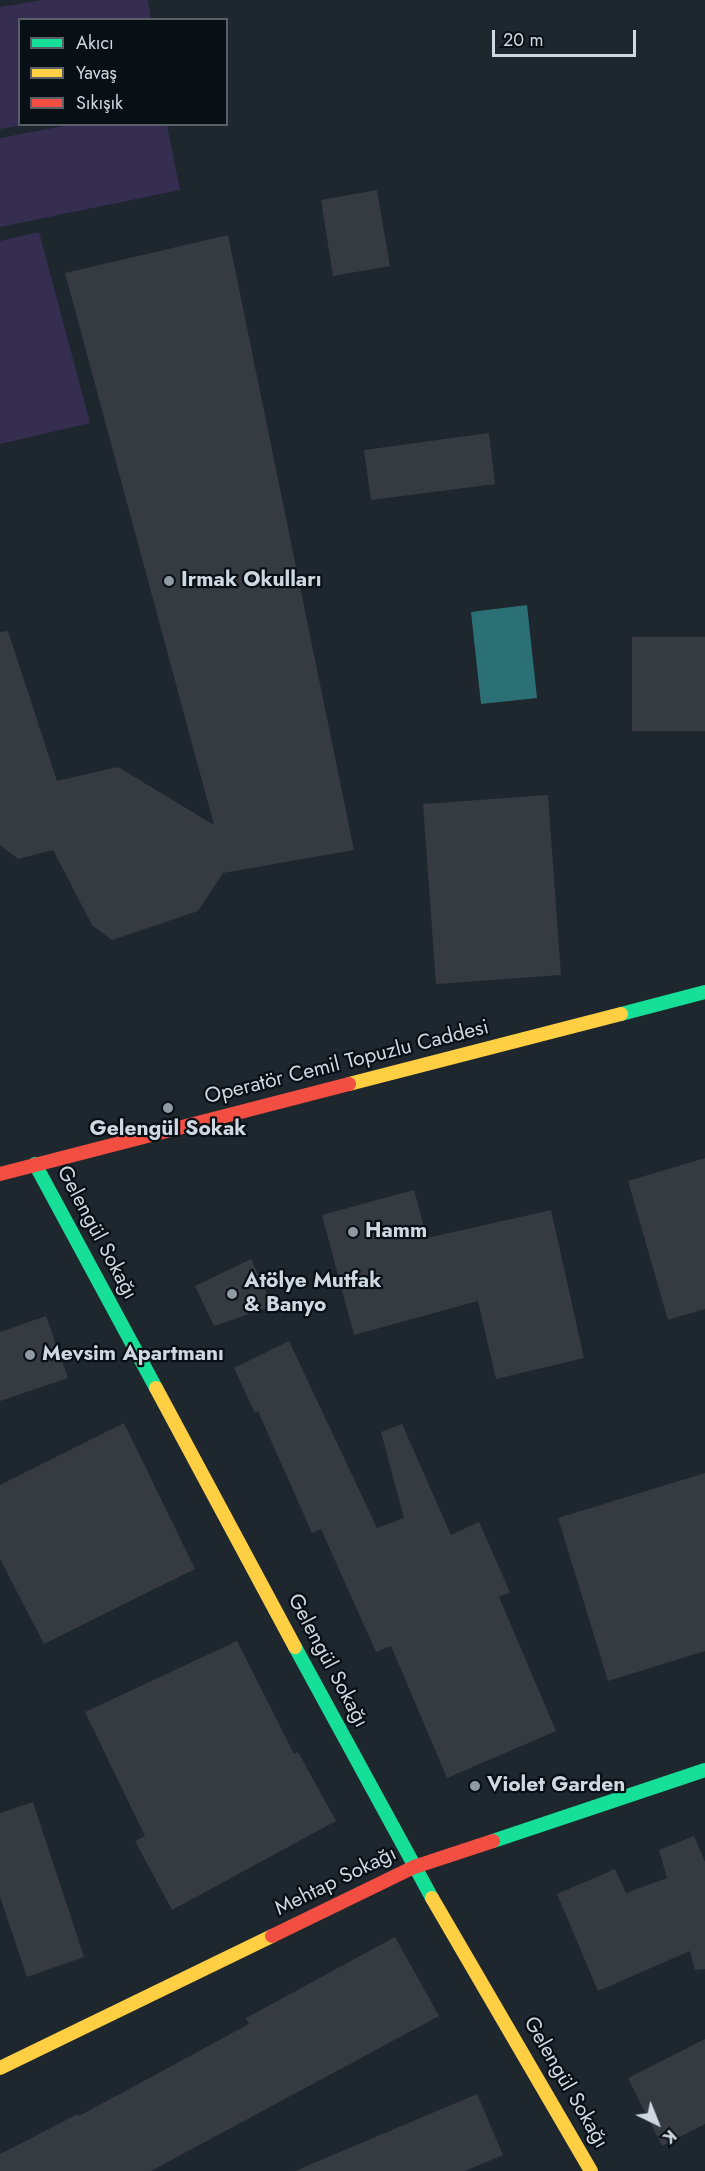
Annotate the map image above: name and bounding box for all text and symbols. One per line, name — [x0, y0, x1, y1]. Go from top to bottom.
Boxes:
legend — [18, 18, 228, 126]
scale bar — [495, 18, 639, 56]
text: 20 m — [503, 27, 543, 53]
text: Akıcı — [76, 30, 114, 56]
text: Yavaş — [76, 60, 117, 86]
text: Sıkışık — [76, 90, 123, 116]
place label: Irmak Okulları — [181, 568, 322, 594]
marker: Irmak Okulları — [162, 574, 176, 588]
street label: Operatör Cemil Topuzlu Caddesi — [202, 1015, 492, 1111]
marker: Gelengül Sokak — [161, 1101, 175, 1115]
place label: Gelengül Sokak — [90, 1117, 246, 1143]
street label: Gelengül Sokağı — [50, 1162, 142, 1304]
place label: Hamm — [365, 1219, 427, 1245]
marker: Hamm — [346, 1225, 360, 1239]
place label: Atölye Mutfak & Banyo — [244, 1269, 381, 1319]
marker: Atölye Mutfak & Banyo — [225, 1287, 239, 1301]
place label: Mevsim Apartmanı — [42, 1342, 224, 1368]
marker: Mevsim Apartmanı — [23, 1348, 37, 1362]
street label: Gelengül Sokağı — [281, 1590, 373, 1732]
place label: Violet Garden — [487, 1773, 625, 1799]
marker: Violet Garden — [468, 1779, 482, 1793]
street label: Mehtap Sokağı — [271, 1842, 401, 1922]
street label: Gelengül Sokağı — [517, 2013, 613, 2153]
north arrow — [627, 2093, 687, 2153]
text: K — [658, 2124, 682, 2149]

